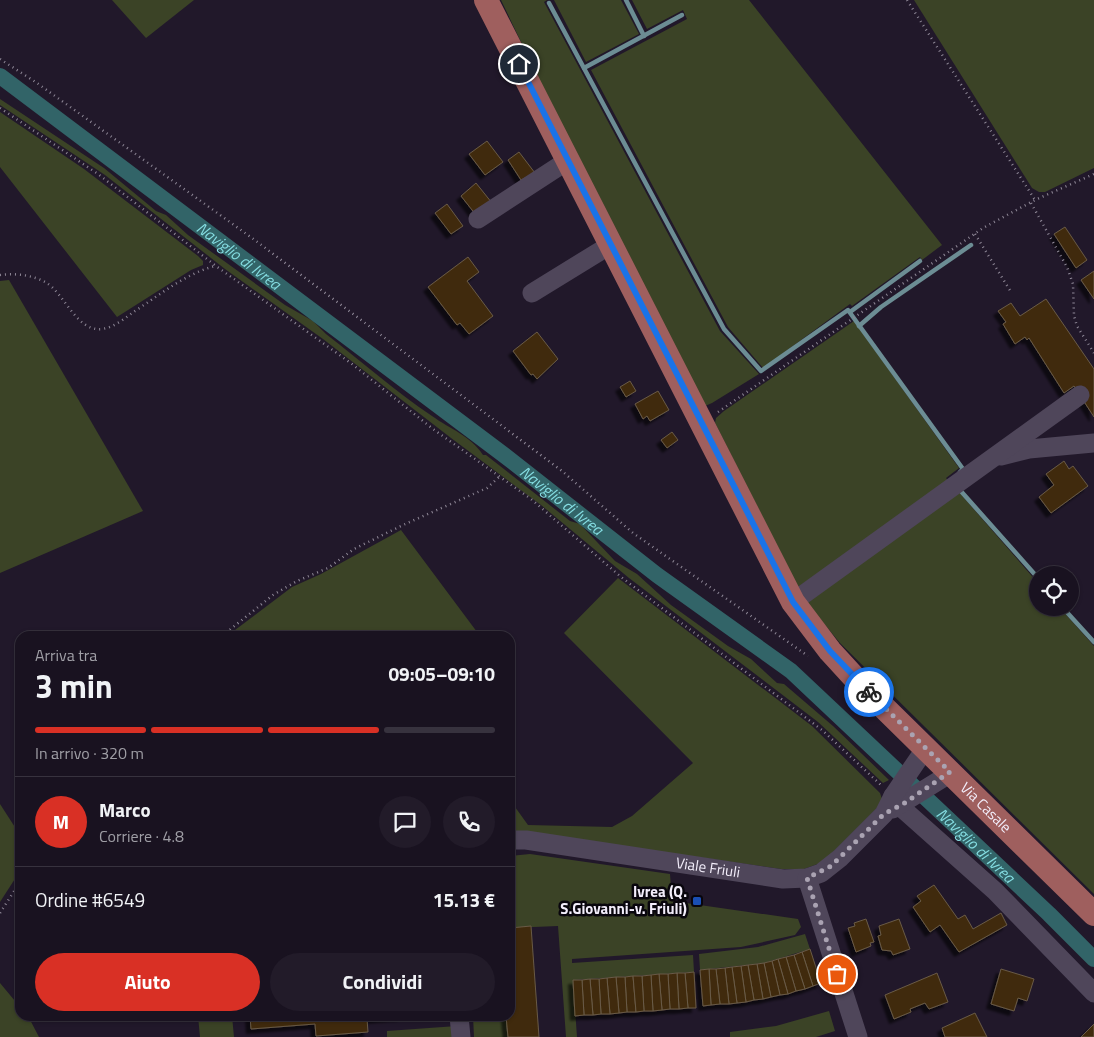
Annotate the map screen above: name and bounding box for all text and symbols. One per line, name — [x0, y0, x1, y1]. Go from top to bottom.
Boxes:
pin — [498, 43, 540, 85]
icon: home — [505, 50, 533, 78]
water label: Naviglio di Ivrea — [192, 216, 287, 296]
water label: Naviglio di Ivrea — [515, 460, 609, 541]
map controls — [1029, 566, 1079, 616]
button: locate — [1029, 566, 1079, 616]
text: Arriva tra — [35, 643, 97, 667]
text: 09:05–09:10 — [388, 659, 495, 688]
text: 3 min — [35, 662, 113, 710]
courier — [844, 667, 894, 717]
icon: bike — [855, 678, 883, 706]
text: In arrivo · 320 m — [35, 741, 144, 765]
street label: Via Casale — [955, 777, 1017, 838]
text: Marco — [99, 795, 151, 824]
button: chat — [379, 796, 431, 848]
button: phone — [443, 796, 495, 848]
water label: Naviglio di Ivrea — [931, 802, 1021, 889]
text: M — [53, 807, 69, 836]
text: Corriere · 4.8 — [99, 824, 184, 848]
street label: Viale Friuli — [674, 851, 742, 883]
place label: Ivrea (Q. S.Giovanni-v. Friuli) — [560, 880, 687, 920]
text: Ordine #6549 — [35, 885, 145, 914]
text: 15.13 € — [433, 885, 495, 914]
marker: Ivrea (Q. S.Giovanni-v. Friuli) — [691, 895, 703, 907]
button: Aiuto — [35, 953, 260, 1011]
button: Condividi — [270, 953, 495, 1011]
pin — [816, 953, 858, 995]
icon: bag — [823, 960, 851, 988]

